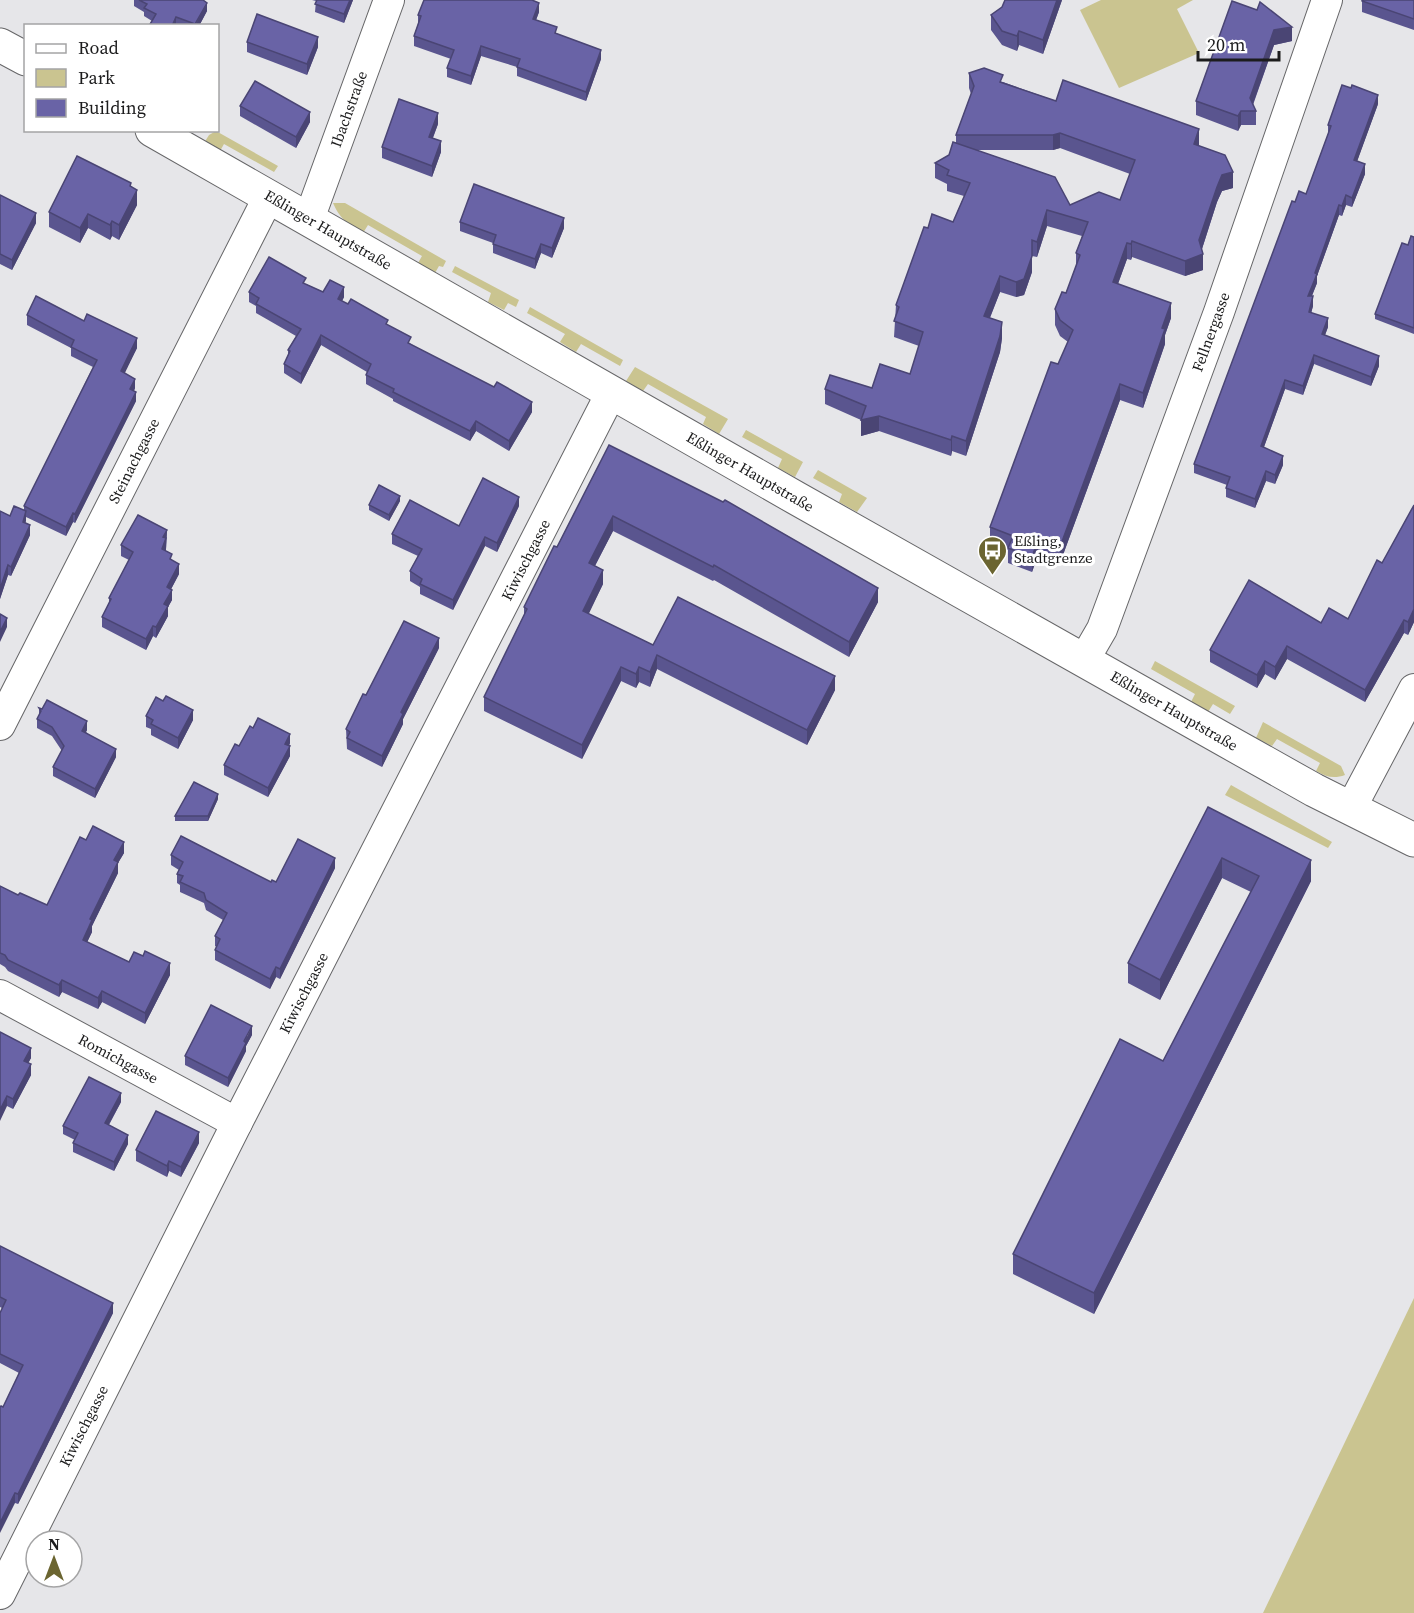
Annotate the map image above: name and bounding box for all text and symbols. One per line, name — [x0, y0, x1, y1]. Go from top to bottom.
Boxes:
legend — [24, 24, 219, 132]
scale bar — [1198, 24, 1279, 62]
text: 20 m — [1207, 32, 1245, 57]
text: Road — [78, 35, 119, 60]
text: Park — [78, 65, 115, 90]
street label: Ibachstraße — [325, 67, 372, 150]
text: Building — [78, 95, 146, 120]
street label: Eßlinger Hauptstraße — [261, 185, 396, 275]
street label: Fellnergasse — [1186, 289, 1235, 375]
street label: Steinachgasse — [103, 414, 164, 507]
street label: Eßlinger Hauptstraße — [683, 427, 818, 517]
street label: Kiwischgasse — [496, 515, 555, 604]
place label: Eßling, Stadtgrenze — [1014, 530, 1093, 568]
bus stop icon: Eßling, Stadtgrenze — [977, 534, 1009, 576]
street label: Eßlinger Hauptstraße — [1107, 666, 1242, 756]
street label: Kiwischgasse — [274, 948, 333, 1037]
street label: Romichgasse — [75, 1029, 162, 1089]
street label: Kiwischgasse — [54, 1381, 113, 1470]
north arrow — [24, 1529, 84, 1589]
text: N — [48, 1533, 60, 1555]

